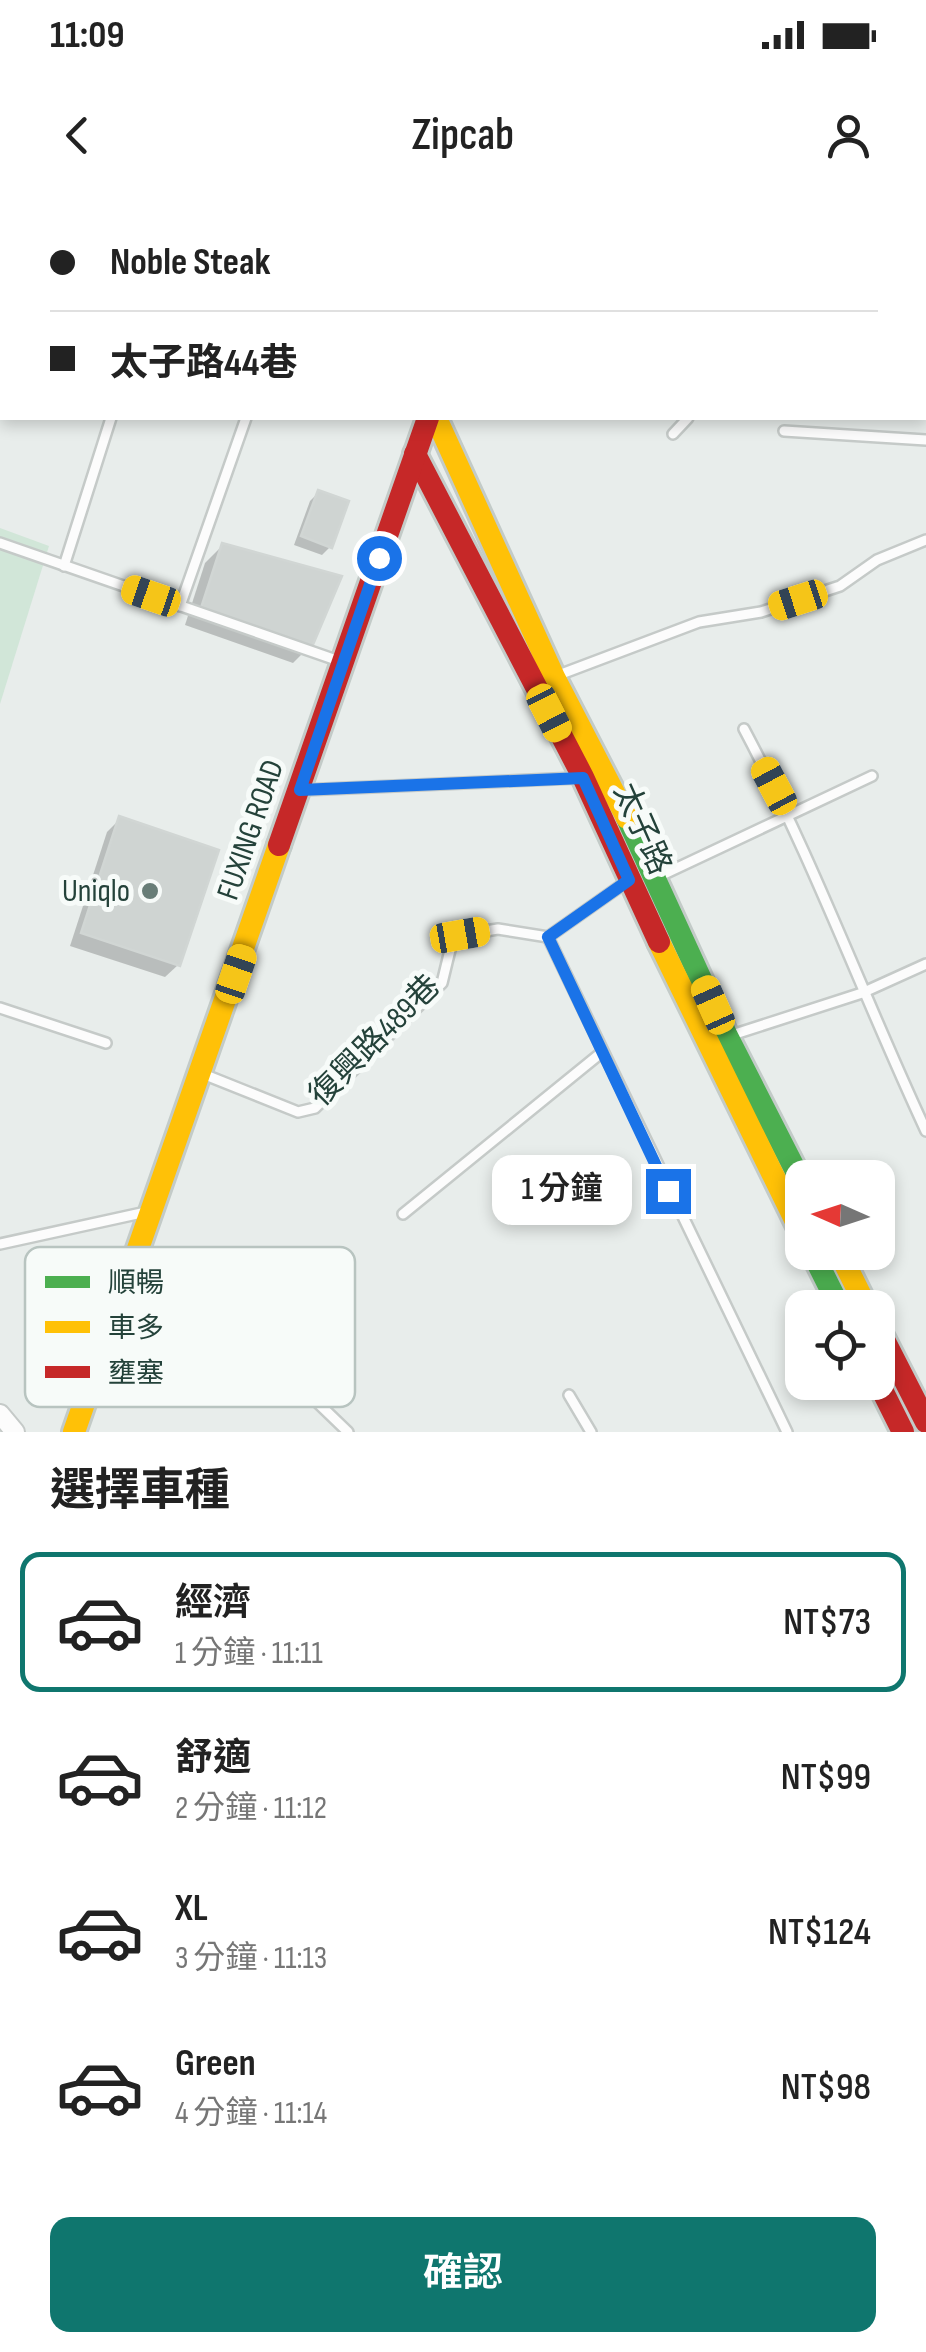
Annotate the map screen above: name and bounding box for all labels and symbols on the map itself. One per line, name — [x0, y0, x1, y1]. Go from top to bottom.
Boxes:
route start — [357, 536, 402, 581]
car — [118, 572, 184, 620]
car — [765, 576, 831, 624]
car — [522, 679, 576, 747]
car — [747, 752, 801, 820]
street label: FUXING ROAD — [209, 755, 293, 905]
street label: 太子路 — [605, 777, 679, 881]
place label: Uniqlo — [62, 872, 130, 911]
marker: Uniqlo — [139, 880, 161, 902]
car — [428, 915, 492, 955]
car — [212, 941, 260, 1007]
street label: 復興路489巷 — [301, 967, 449, 1115]
car — [687, 971, 739, 1039]
callout: 1 分鐘 — [493, 1156, 633, 1226]
north arrow — [785, 1160, 895, 1270]
route end — [646, 1169, 691, 1214]
legend — [25, 1247, 355, 1407]
text: 順暢 — [108, 1267, 164, 1300]
text: 車多 — [108, 1312, 164, 1345]
text: 壅塞 — [108, 1357, 164, 1390]

